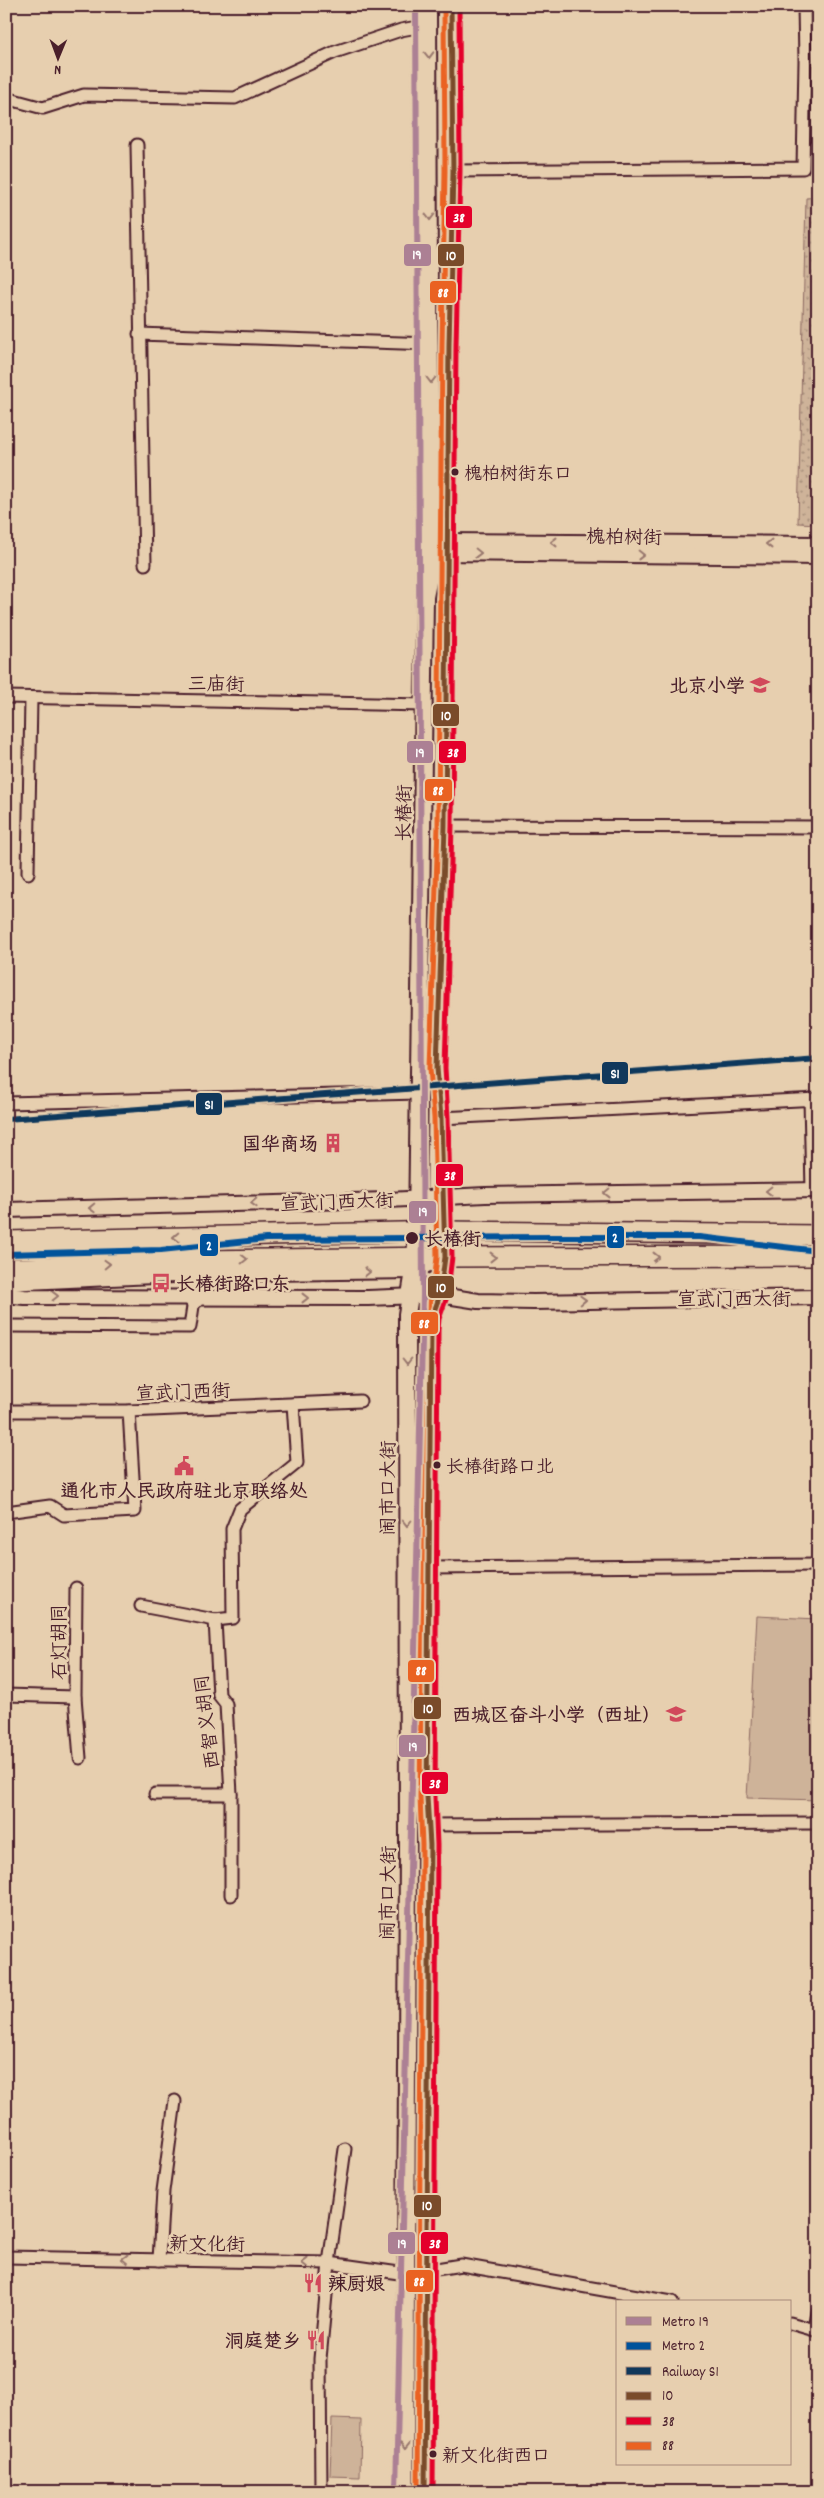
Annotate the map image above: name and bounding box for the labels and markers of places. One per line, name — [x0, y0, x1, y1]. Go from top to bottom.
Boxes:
place label: 槐柏树街东口 — [464, 463, 572, 488]
marker: 槐柏树街东口 — [450, 467, 460, 477]
school or university icon: 北京小学 — [749, 674, 771, 696]
place label: 北京小学 — [669, 675, 745, 702]
building icon: 国华商场 — [322, 1132, 344, 1154]
place label: 国华商场 — [242, 1133, 318, 1160]
place label: 长椿街 — [424, 1228, 481, 1255]
marker: 长椿街 — [404, 1230, 420, 1246]
bus stop icon: 长椿街路口东 — [150, 1272, 172, 1294]
place label: 长椿街路口东 — [176, 1273, 290, 1300]
public building icon: 通化市人民政府驻北京联络处 — [173, 1455, 195, 1477]
place label: 长椿街路口北 — [446, 1456, 554, 1481]
marker: 长椿街路口北 — [432, 1460, 442, 1470]
place label: 通化市人民政府驻北京联络处 — [60, 1480, 308, 1507]
school or university icon: 西城区奋斗小学（西址） — [665, 1703, 687, 1725]
place label: 西城区奋斗小学（西址） — [452, 1704, 661, 1731]
restaurant icon: 辣厨娘 — [302, 2272, 324, 2294]
place label: 辣厨娘 — [328, 2273, 385, 2300]
restaurant icon: 洞庭楚乡 — [305, 2329, 327, 2351]
place label: 洞庭楚乡 — [225, 2330, 301, 2357]
place label: 新文化街西口 — [442, 2445, 550, 2470]
marker: 新文化街西口 — [428, 2449, 438, 2459]

